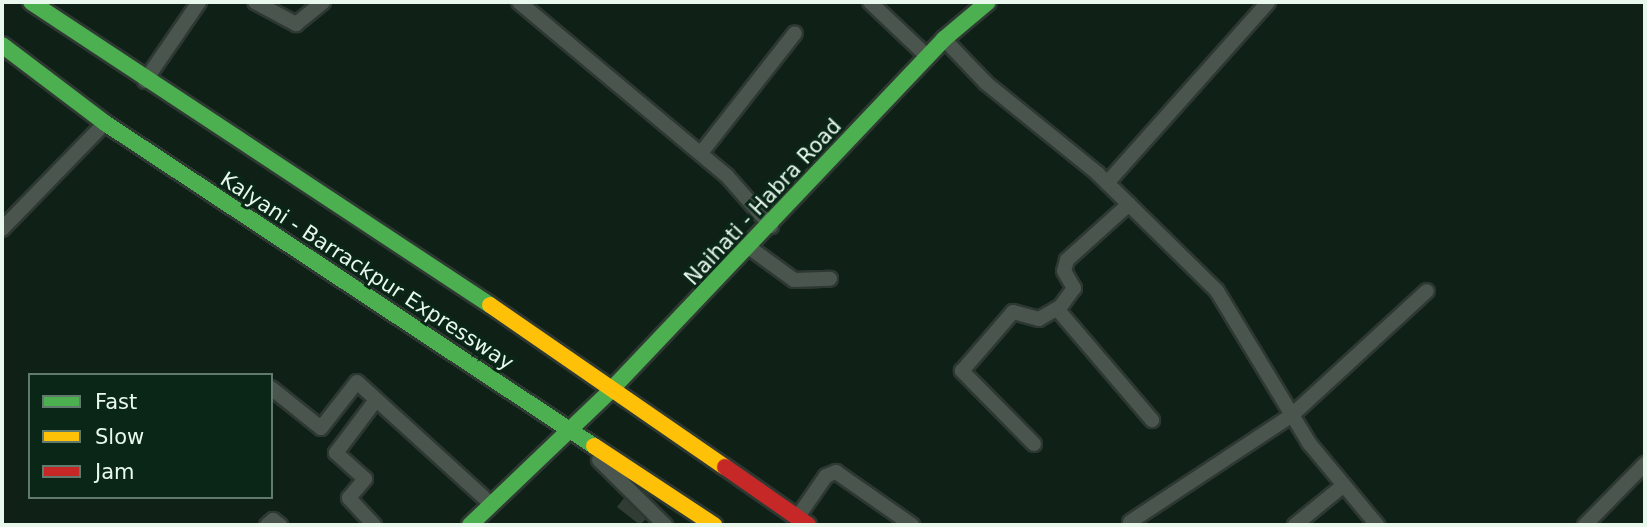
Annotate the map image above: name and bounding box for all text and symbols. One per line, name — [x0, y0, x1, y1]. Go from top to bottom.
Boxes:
street label: Naihati - Habra Road — [679, 114, 847, 290]
street label: Kalyani - Barrackpur Expressway — [216, 167, 518, 375]
legend — [28, 373, 273, 499]
text: Fast — [95, 390, 137, 414]
text: Slow — [95, 425, 144, 449]
text: Jam — [95, 460, 135, 484]

